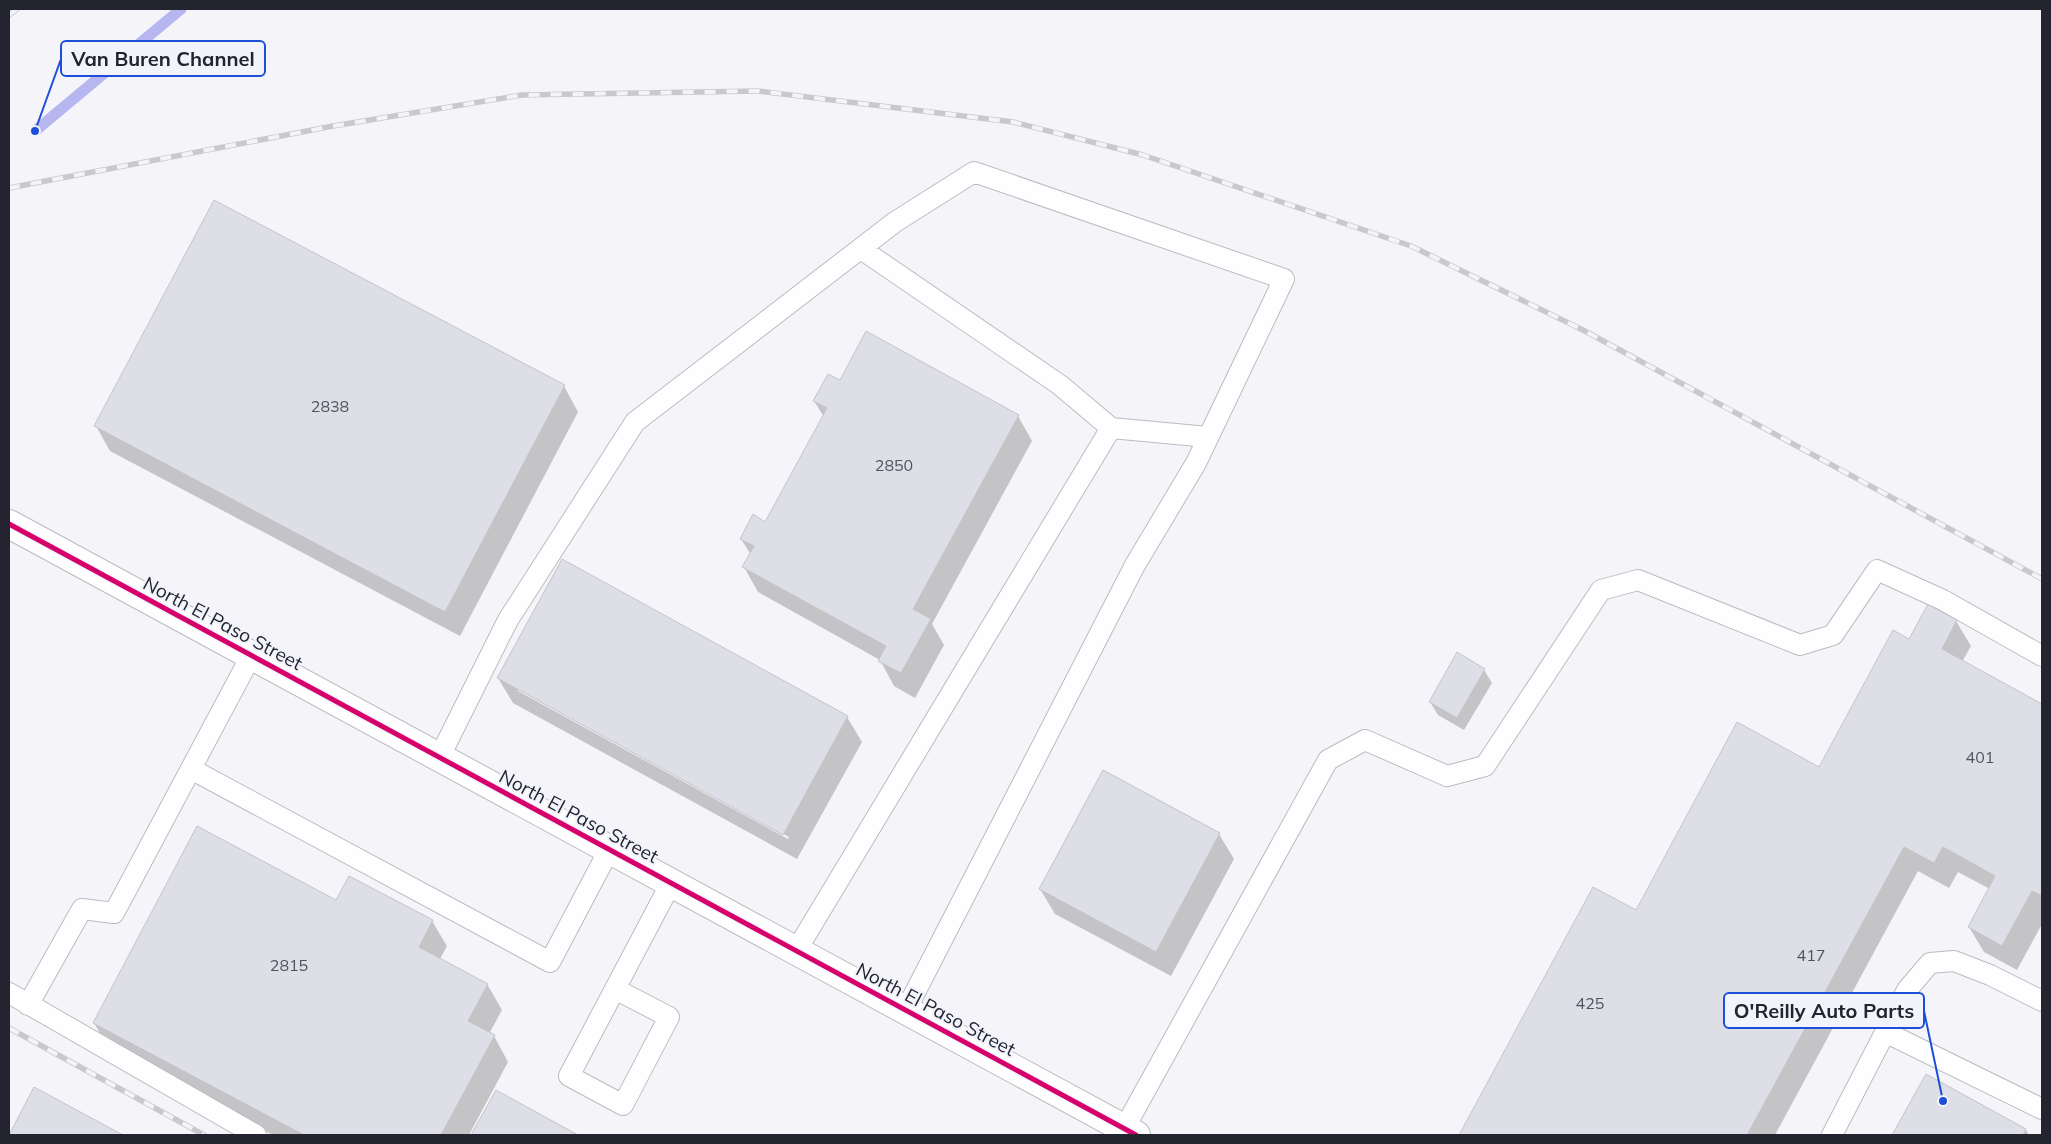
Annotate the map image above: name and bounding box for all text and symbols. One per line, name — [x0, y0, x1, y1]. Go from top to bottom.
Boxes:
callout: Van Buren Channel — [61, 41, 265, 76]
text: Van Buren Channel — [70, 46, 255, 71]
house number: 2838 — [311, 396, 349, 416]
house number: 2850 — [875, 455, 913, 475]
street label: North El Paso Street — [139, 571, 307, 675]
house number: 401 — [1966, 747, 1994, 767]
street label: North El Paso Street — [495, 764, 663, 868]
house number: 417 — [1797, 945, 1825, 965]
house number: 2815 — [270, 955, 308, 975]
street label: North El Paso Street — [852, 957, 1020, 1061]
house number: 425 — [1576, 993, 1604, 1013]
callout: O'Reilly Auto Parts — [1724, 993, 1924, 1028]
text: O'Reilly Auto Parts — [1734, 998, 1914, 1023]

